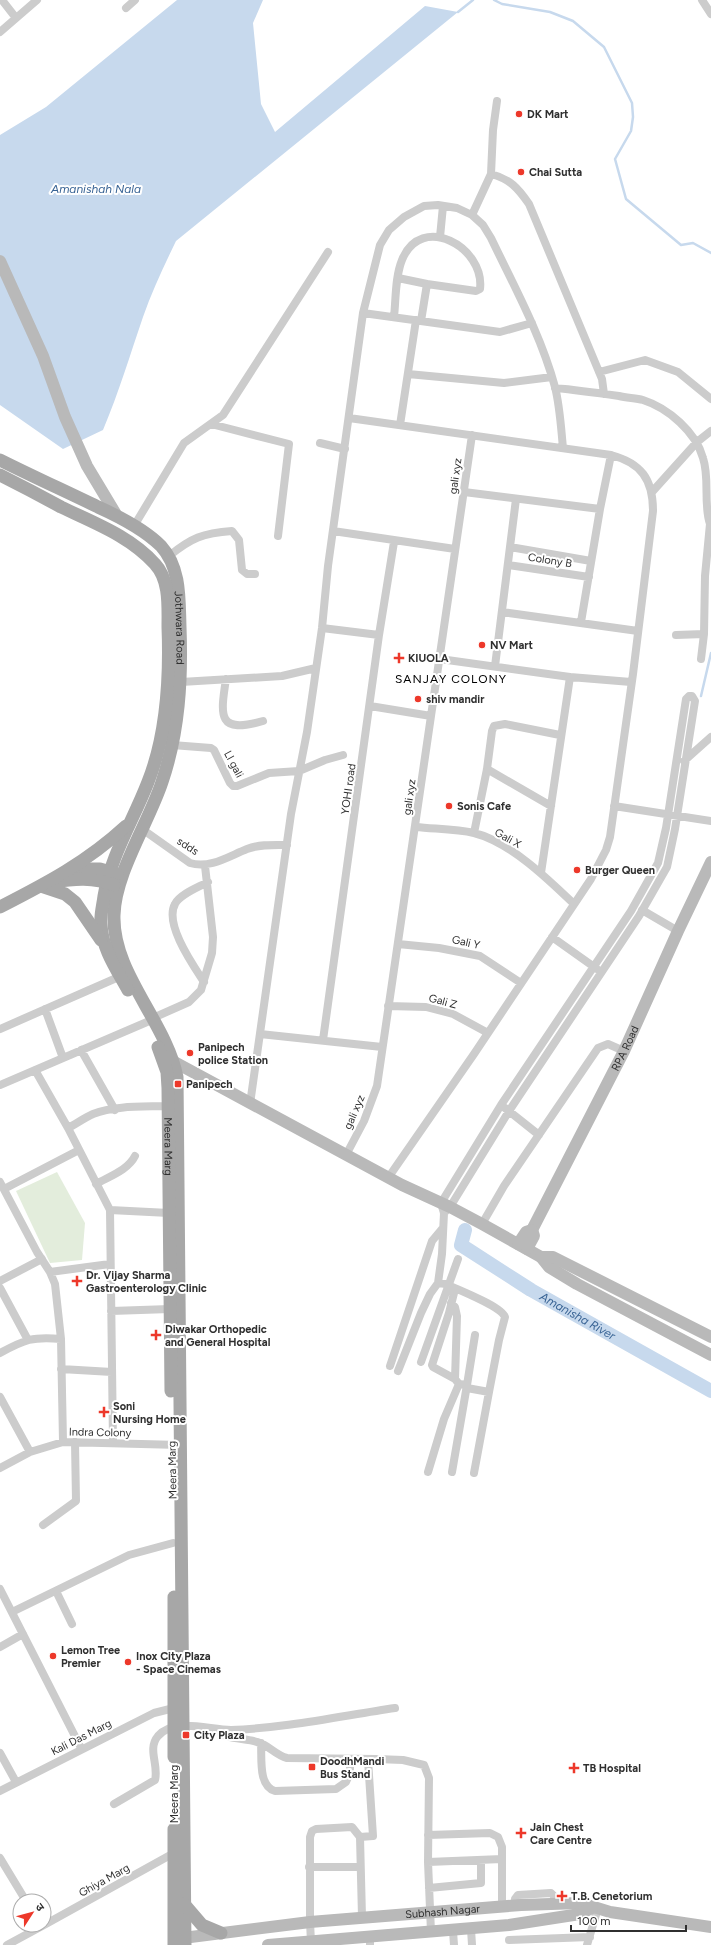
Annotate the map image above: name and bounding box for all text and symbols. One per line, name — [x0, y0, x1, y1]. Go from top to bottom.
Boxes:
place label: DK Mart — [527, 108, 569, 121]
marker: DK Mart — [514, 109, 524, 119]
place label: Chai Sutta — [529, 166, 582, 179]
marker: Chai Sutta — [516, 167, 526, 177]
water label: Amanishah Nala — [50, 182, 141, 196]
street label: gali xyz — [447, 457, 464, 495]
street label: Colony B — [527, 551, 573, 570]
street label: Jothwara Road — [172, 590, 187, 665]
place label: NV Mart — [490, 639, 534, 652]
marker: NV Mart — [477, 640, 487, 650]
marker: KIUOLA — [393, 652, 405, 664]
place label: KIUOLA — [408, 652, 449, 665]
district label: SANJAY COLONY — [395, 672, 507, 686]
place label: shiv mandir — [426, 693, 485, 706]
marker: shiv mandir — [413, 694, 423, 704]
street label: LI gali — [221, 749, 246, 780]
street label: YOHI road — [338, 763, 359, 815]
street label: gali xyz — [401, 778, 418, 816]
place label: Sonis Cafe — [457, 800, 511, 813]
marker: Sonis Cafe — [444, 801, 454, 811]
street label: Gali X — [492, 826, 524, 851]
street label: sdds — [174, 835, 201, 858]
place label: Burger Queen — [585, 864, 655, 877]
marker: Burger Queen — [572, 865, 582, 875]
street label: Gali Y — [451, 933, 481, 952]
street label: Gali Z — [427, 991, 458, 1011]
street label: RPA Road — [609, 1024, 642, 1073]
place label: Panipech police Station — [198, 1041, 268, 1067]
marker: Panipech police Station — [185, 1048, 195, 1058]
place label: Panipech — [186, 1078, 233, 1091]
marker: Panipech — [173, 1079, 183, 1089]
street label: gali xyz — [341, 1093, 368, 1131]
street label: Meera Marg — [161, 1117, 175, 1176]
place label: Dr. Vijay Sharma Gastroenterology Clinic — [86, 1269, 207, 1295]
marker: Dr. Vijay Sharma Gastroenterology Clinic — [71, 1275, 83, 1287]
water label: Amanisha River — [536, 1289, 618, 1343]
place label: Diwakar Orthopedic and General Hospital — [165, 1323, 271, 1349]
marker: Diwakar Orthopedic and General Hospital — [150, 1329, 162, 1341]
place label: Soni Nursing Home — [113, 1400, 186, 1426]
marker: Soni Nursing Home — [98, 1406, 110, 1418]
street label: Indra Colony — [69, 1425, 132, 1440]
street label: Meera Marg — [165, 1441, 180, 1499]
place label: Lemon Tree Premier — [61, 1644, 120, 1670]
place label: Inox City Plaza - Space Cinemas — [136, 1650, 221, 1676]
marker: Lemon Tree Premier — [48, 1651, 58, 1661]
marker: Inox City Plaza - Space Cinemas — [123, 1657, 133, 1667]
street label: Kali Das Marg — [49, 1717, 114, 1758]
place label: City Plaza — [194, 1729, 245, 1742]
marker: City Plaza — [181, 1730, 191, 1740]
place label: DoodhMandi Bus Stand — [320, 1755, 384, 1781]
marker: DoodhMandi Bus Stand — [307, 1762, 317, 1772]
marker: TB Hospital — [568, 1762, 580, 1774]
place label: TB Hospital — [583, 1762, 641, 1775]
street label: Meera Marg — [168, 1765, 181, 1823]
place label: Jain Chest Care Centre — [530, 1821, 592, 1847]
marker: Jain Chest Care Centre — [515, 1827, 527, 1839]
street label: Ghiya Marg — [77, 1861, 132, 1900]
marker: T.B. Cenetorium — [556, 1890, 568, 1902]
place label: T.B. Cenetorium — [571, 1890, 653, 1903]
north arrow — [12, 1893, 52, 1933]
text: उ — [33, 1901, 47, 1914]
street label: Subhash Nagar — [405, 1902, 481, 1921]
scale bar — [571, 1907, 686, 1933]
text: 100 m — [577, 1914, 611, 1928]

